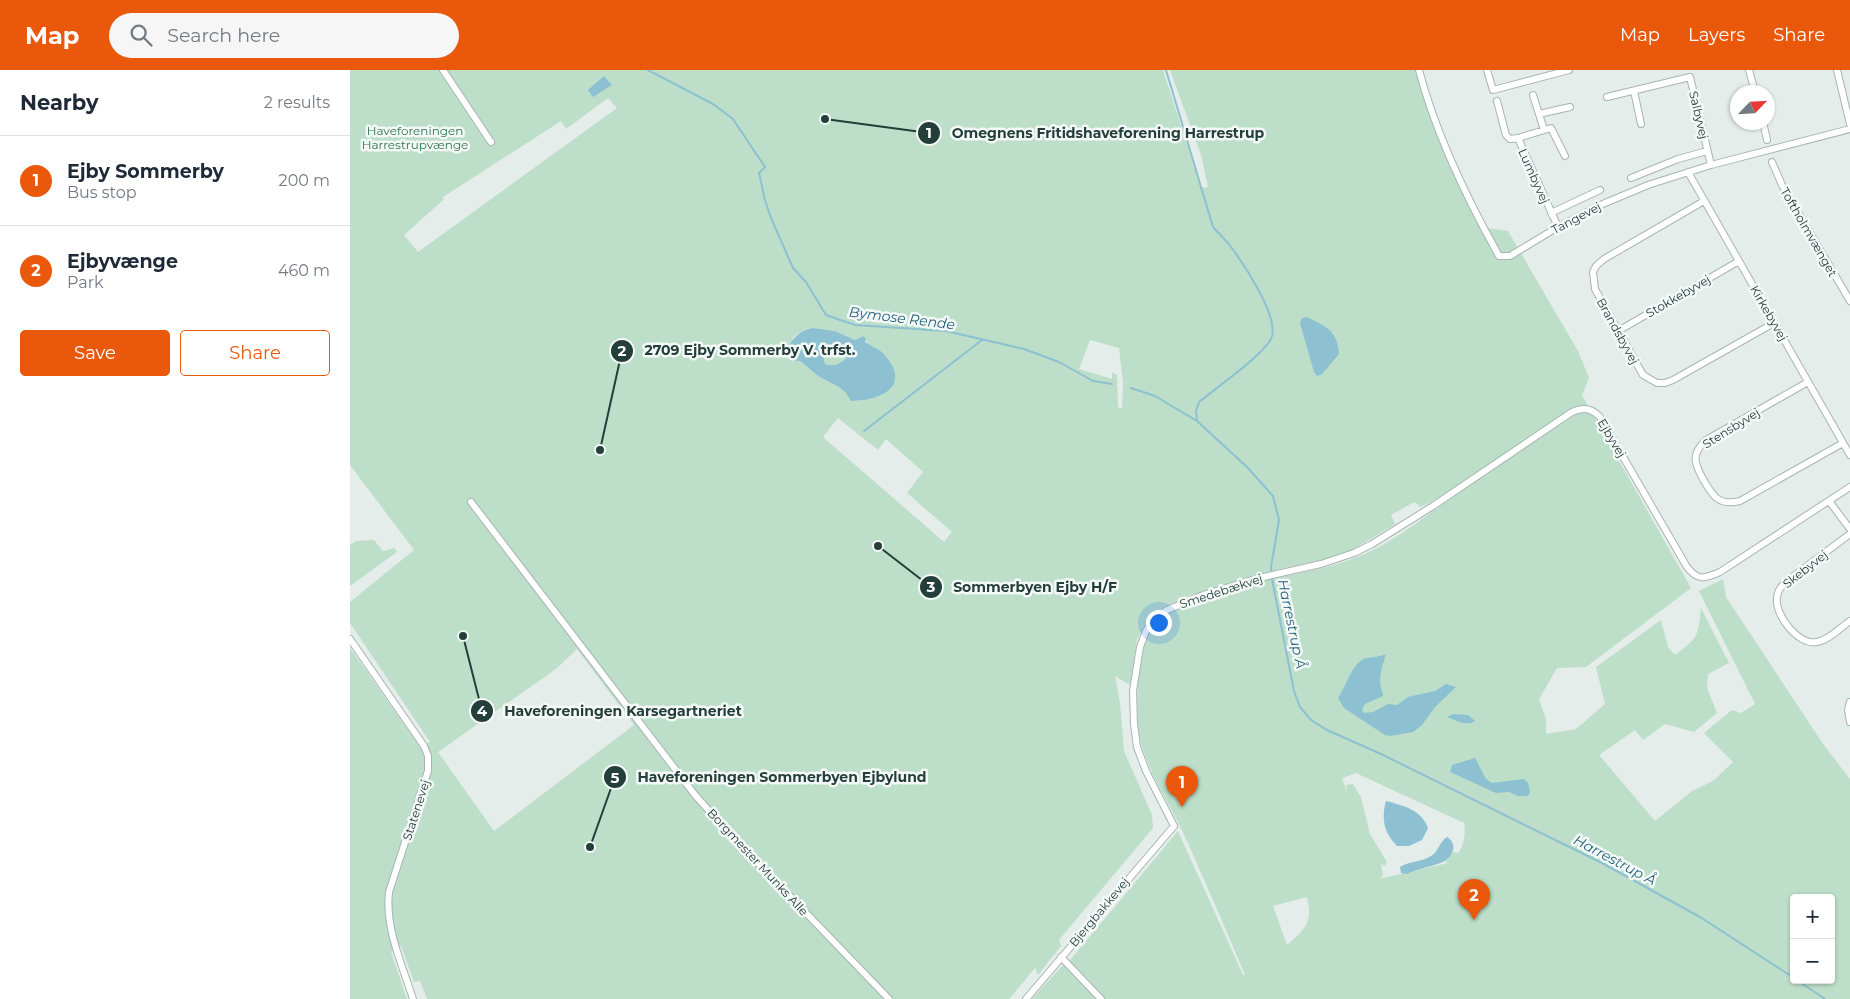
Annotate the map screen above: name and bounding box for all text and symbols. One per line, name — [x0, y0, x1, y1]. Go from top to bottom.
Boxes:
search box — [109, 13, 459, 58]
text: Map — [25, 21, 79, 50]
icon: search — [127, 21, 155, 49]
text: Search here — [167, 24, 280, 47]
text: Map — [1620, 24, 1660, 46]
text: Layers — [1688, 24, 1745, 46]
text: Share — [1773, 24, 1825, 46]
north arrow — [1730, 85, 1775, 130]
text: Nearby — [20, 90, 99, 115]
street label: Salbyvej — [1686, 90, 1712, 140]
text: 2 results — [264, 93, 330, 112]
callout: Omegnens Fritidshaveforening Harrestrup — [917, 118, 1275, 147]
park label: Haveforeningen Harrestrupvænge — [362, 123, 468, 152]
text: 1 — [926, 123, 932, 142]
text: Omegnens Fritidshaveforening Harrestrup — [952, 124, 1265, 142]
street label: Lumbyvej — [1515, 146, 1553, 206]
text: Ejby Sommerby — [67, 160, 224, 183]
text: 1 — [33, 171, 39, 190]
text: 200 m — [279, 171, 330, 190]
text: Bus stop — [67, 183, 137, 202]
street label: Toftholmvænget — [1777, 185, 1841, 279]
street label: Tangevej — [1549, 199, 1603, 237]
text: Ejbyvænge — [67, 250, 178, 273]
text: 2 — [31, 261, 41, 280]
text: 460 m — [278, 261, 330, 280]
street label: Stokkebyvej — [1643, 271, 1713, 321]
text: Park — [67, 273, 104, 292]
street label: Kirkebyvej — [1747, 282, 1791, 344]
street label: Brandsbyvej — [1594, 295, 1642, 367]
water label: Bymose Rende — [848, 303, 956, 333]
button: Save — [20, 330, 170, 376]
button: Share — [180, 330, 330, 376]
callout: 2709 Ejby Sommerby V. trfst. — [610, 336, 866, 365]
text: 2 — [618, 341, 627, 360]
text: 2709 Ejby Sommerby V. trfst. — [644, 341, 856, 359]
street label: Stensbyvej — [1700, 405, 1762, 451]
street label: Ejbyvej — [1595, 416, 1629, 460]
street label: Skebyvej — [1780, 547, 1830, 591]
street label: Smedebækvej — [1178, 571, 1264, 611]
callout: Sommerbyen Ejby H/F — [919, 572, 1127, 601]
text: 3 — [926, 577, 936, 596]
water label: Harrestrup Å — [1274, 577, 1311, 670]
text: Sommerbyen Ejby H/F — [953, 578, 1117, 596]
your location — [1146, 610, 1172, 636]
callout: Haveforeningen Karsegartneriet — [470, 697, 752, 726]
text: 4 — [477, 701, 488, 720]
text: Haveforeningen Karsegartneriet — [504, 702, 742, 720]
callout: Haveforeningen Sommerbyen Ejbylund — [602, 763, 937, 792]
pin: 1 — [1166, 766, 1198, 807]
text: 5 — [611, 768, 620, 787]
text: Haveforeningen Sommerbyen Ejbylund — [637, 768, 927, 786]
street label: Statenevej — [399, 778, 433, 842]
street label: Borgmester Munks Alle — [704, 805, 812, 919]
water label: Harrestrup Å — [1571, 830, 1660, 889]
street label: Bjergbakkevej — [1066, 874, 1132, 950]
pin: 2 — [1458, 879, 1490, 920]
map controls — [1790, 894, 1835, 984]
button: + — [1790, 894, 1835, 939]
button: − — [1790, 939, 1835, 984]

